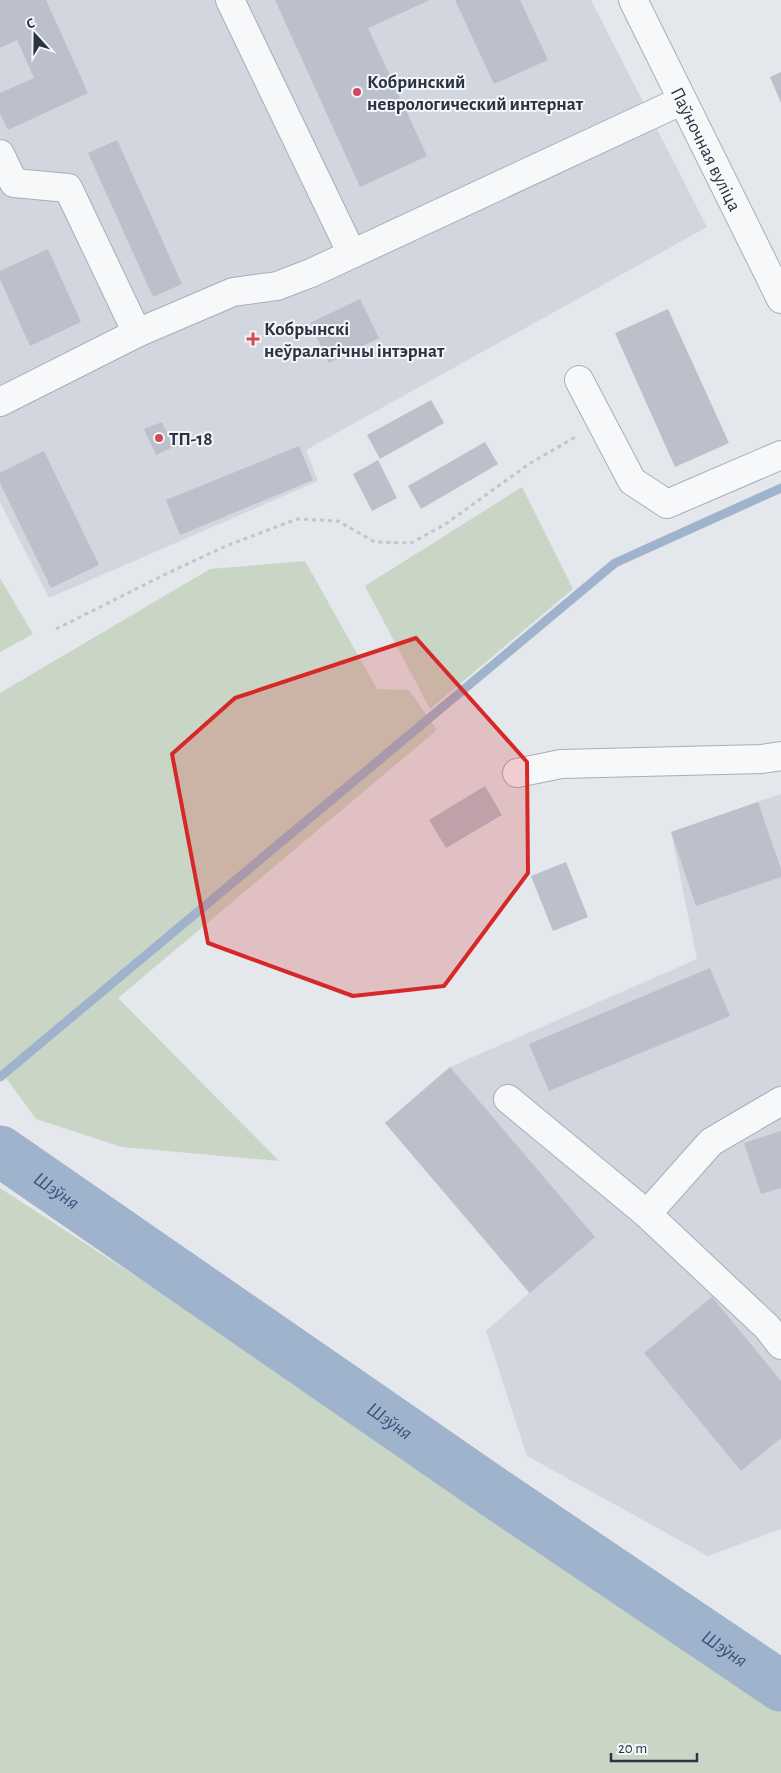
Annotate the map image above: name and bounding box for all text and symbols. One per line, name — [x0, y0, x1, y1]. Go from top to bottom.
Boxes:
north arrow — [10, 10, 60, 60]
text: С — [25, 16, 37, 32]
place label: Кобринский неврологический интернат — [367, 73, 584, 114]
street label: Паўночная вуліца — [667, 84, 744, 215]
marker: Кобринский неврологический интернат — [351, 86, 363, 98]
place label: Кобрынскі неўралагічны інтэрнат — [264, 320, 445, 361]
marker: Кобрынскі неўралагічны інтэрнат — [246, 332, 260, 346]
place label: ТП-18 — [169, 430, 213, 449]
marker: ТП-18 — [153, 432, 165, 444]
water label: Шэўня — [30, 1169, 82, 1213]
water label: Шэўня — [363, 1399, 416, 1444]
water label: Шэўня — [698, 1627, 751, 1671]
scale bar — [611, 1730, 697, 1762]
text: 20 m — [618, 1741, 647, 1756]

